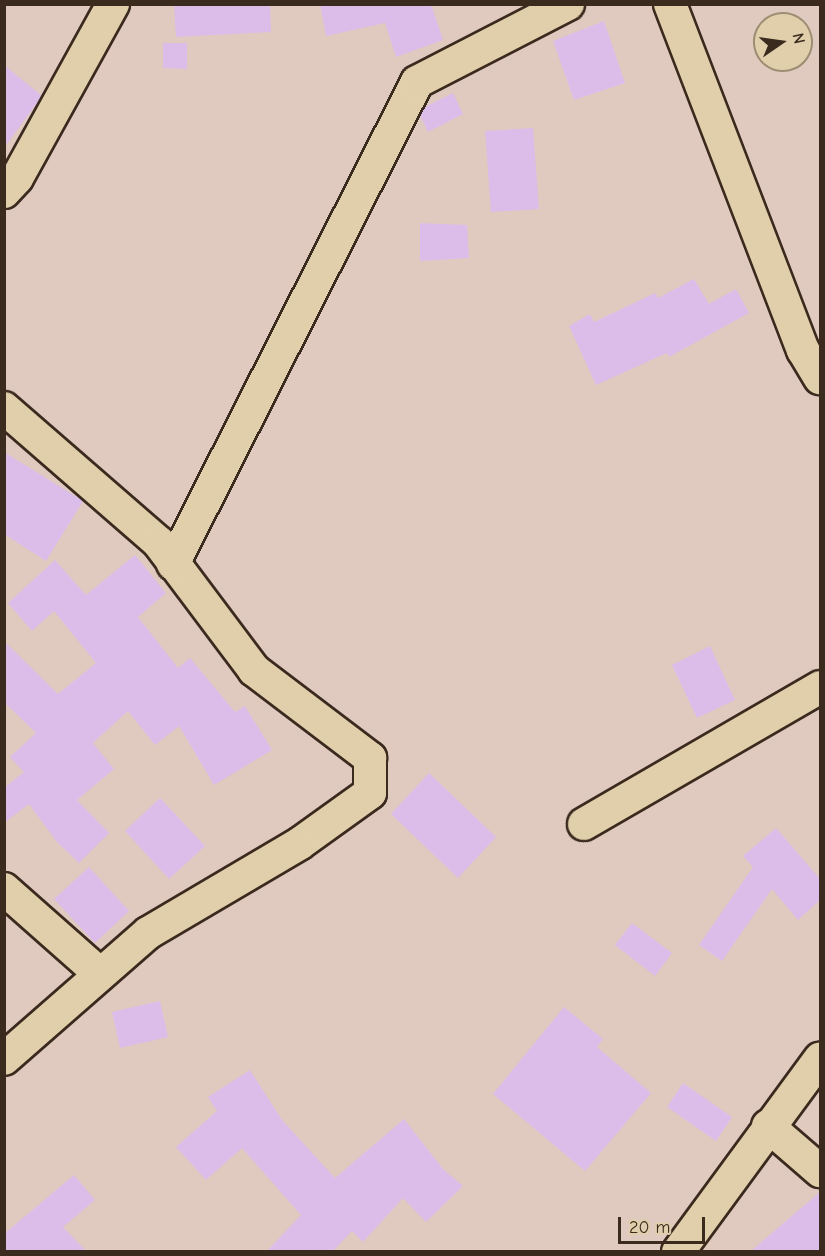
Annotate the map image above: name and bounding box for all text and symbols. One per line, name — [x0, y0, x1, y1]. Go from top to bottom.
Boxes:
north arrow — [753, 12, 813, 72]
text: N — [789, 31, 809, 46]
scale bar — [621, 1205, 708, 1243]
text: 20 m — [629, 1217, 670, 1238]

